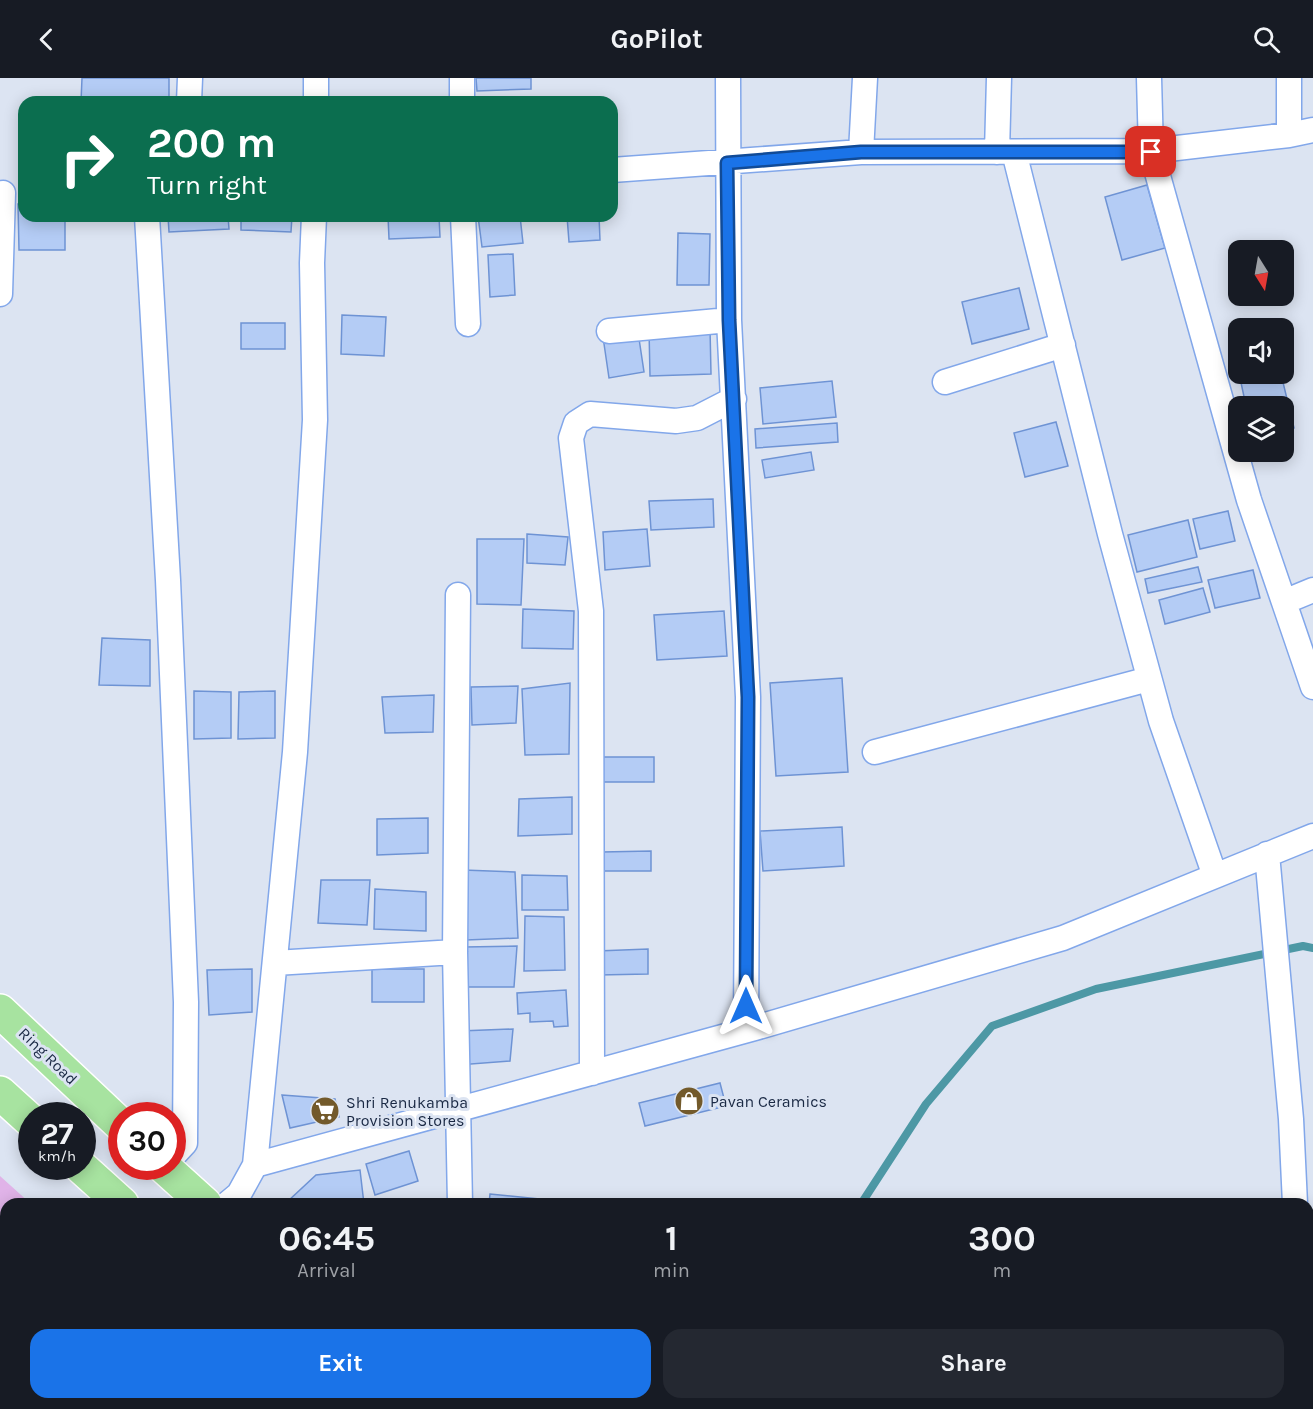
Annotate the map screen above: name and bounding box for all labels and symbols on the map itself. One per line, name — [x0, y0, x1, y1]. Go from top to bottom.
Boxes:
pin — [1125, 126, 1176, 177]
north arrow — [1228, 240, 1294, 306]
position arrow — [714, 974, 778, 1038]
street label: Ring Road — [15, 1024, 81, 1088]
shop icon: Pavan Ceramics — [673, 1085, 705, 1117]
place label: Pavan Ceramics — [710, 1092, 827, 1111]
place label: Shri Renukamba Provision Stores — [346, 1093, 468, 1130]
supermarket icon: Shri Renukamba Provision Stores — [309, 1095, 341, 1127]
speed limit sign: 30 — [108, 1102, 186, 1180]

